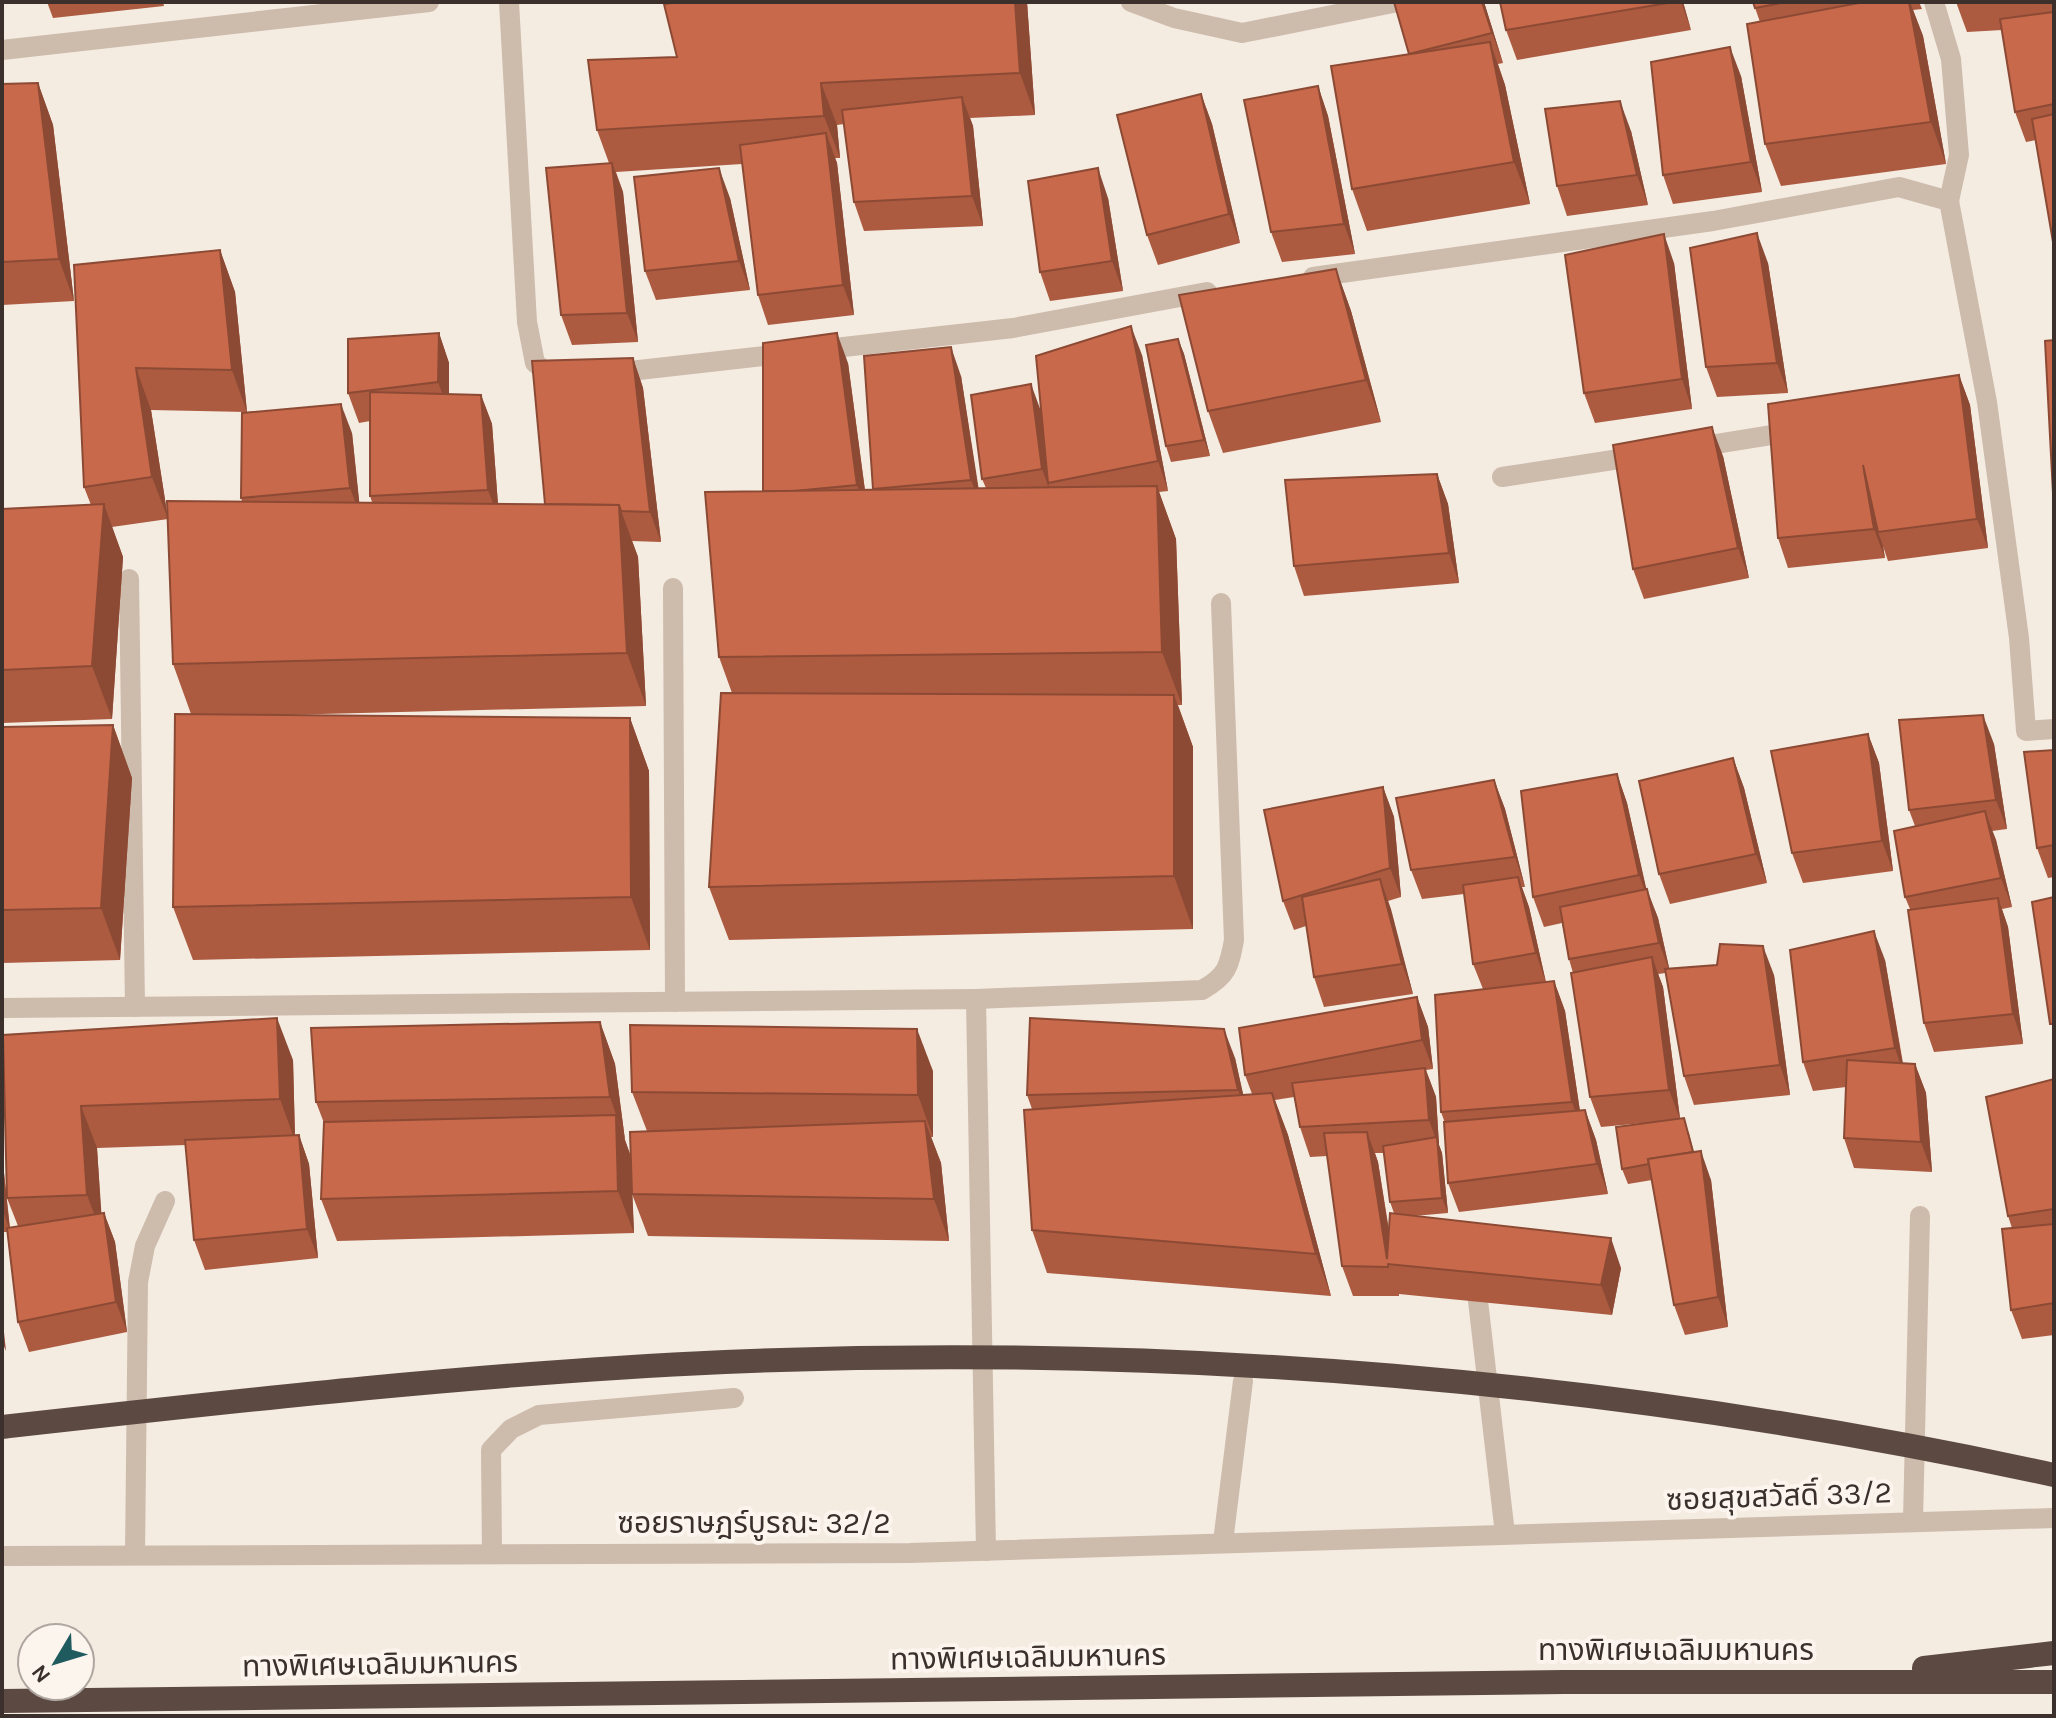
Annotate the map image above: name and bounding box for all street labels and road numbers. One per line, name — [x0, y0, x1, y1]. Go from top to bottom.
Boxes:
street label: ซอยสุขสวัสดิ์ 33/2 — [1666, 1474, 1892, 1518]
street label: ซอยราษฎร์บูรณะ 32/2 — [617, 1505, 891, 1541]
street label: ทางพิเศษเฉลิมมหานคร — [1538, 1632, 1814, 1668]
street label: ทางพิเศษเฉลิมมหานคร — [890, 1637, 1166, 1677]
street label: ทางพิเศษเฉลิมมหานคร — [242, 1644, 518, 1684]

